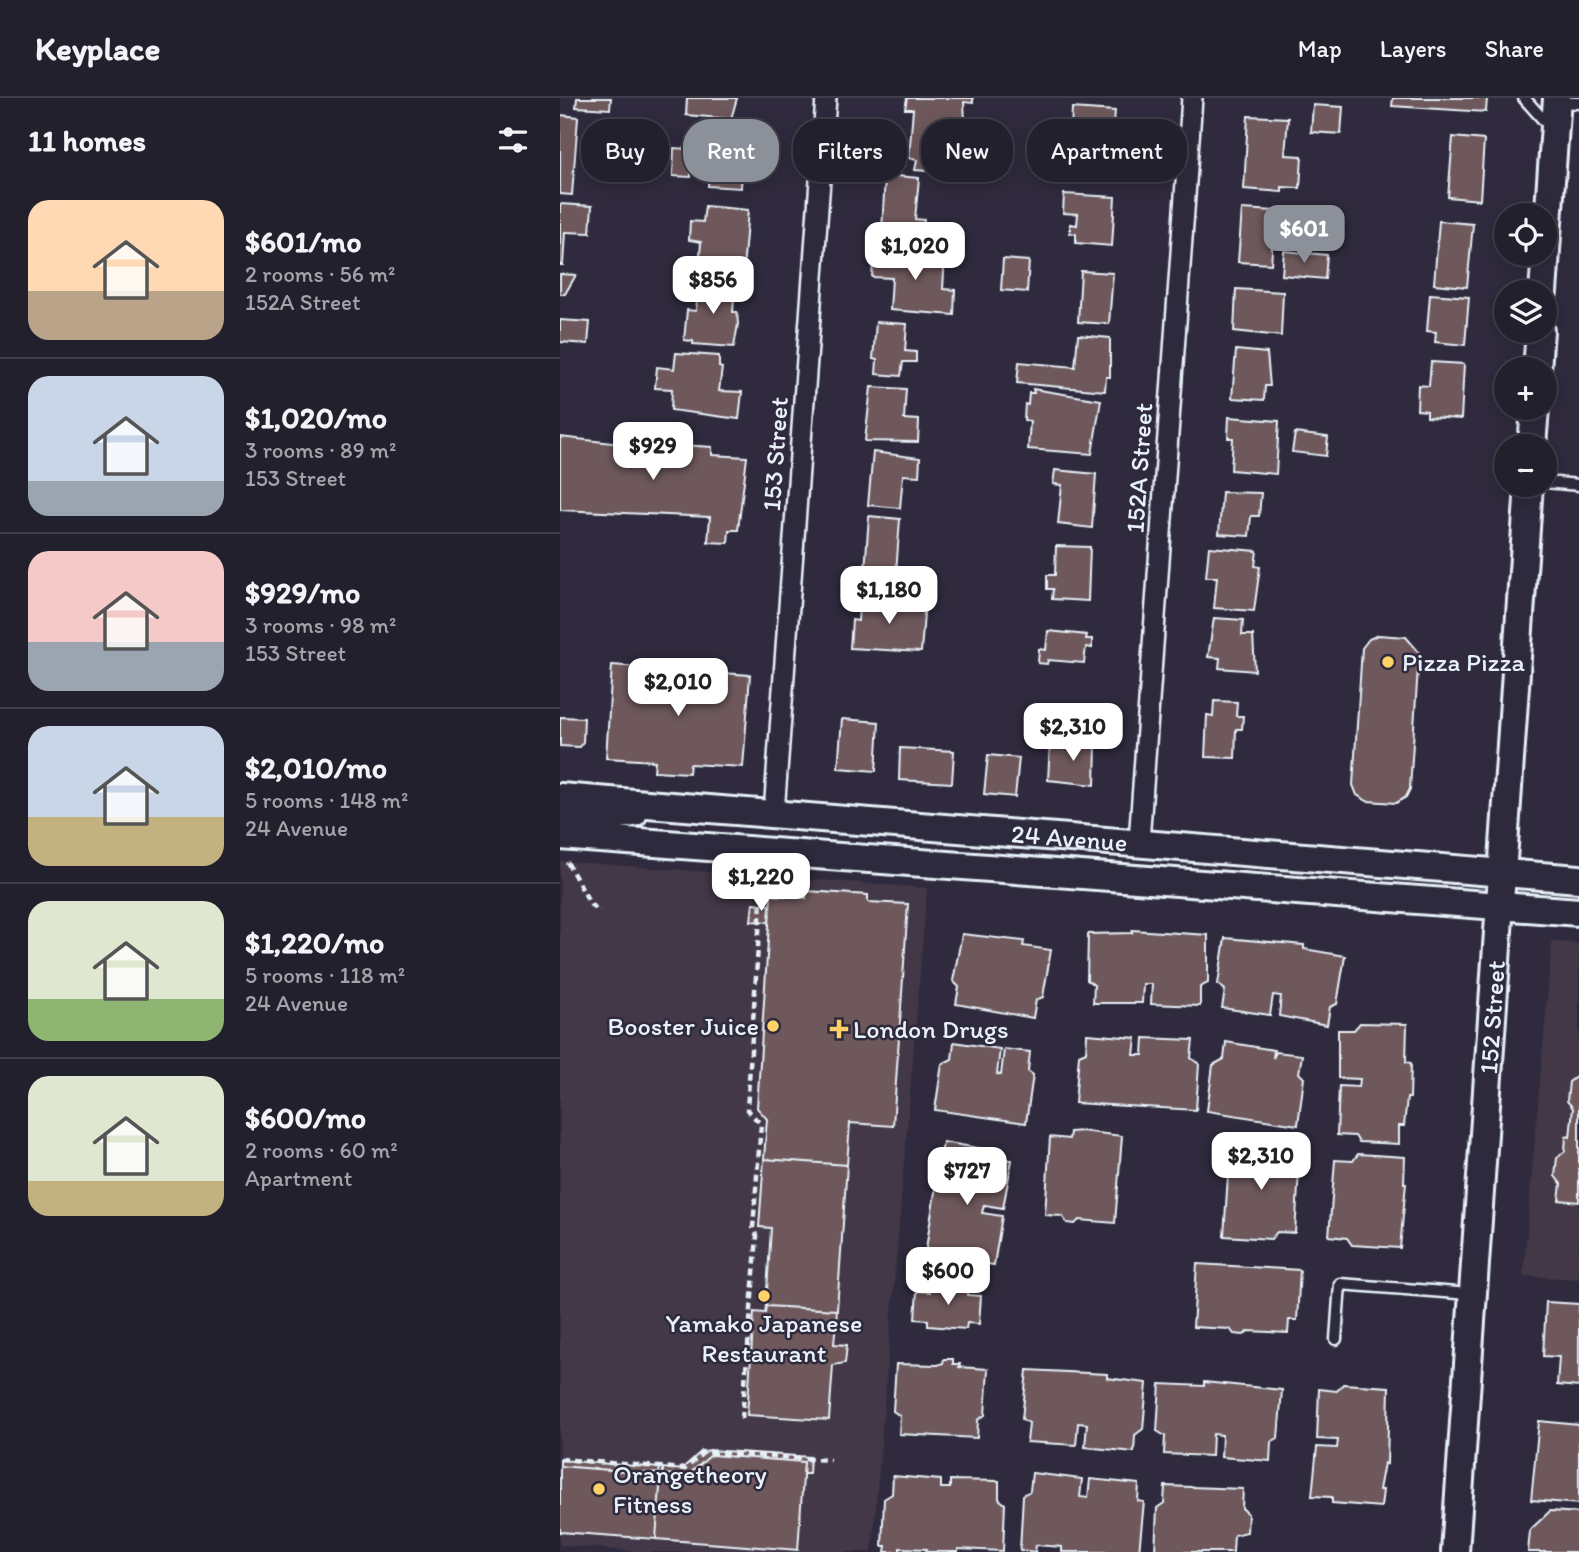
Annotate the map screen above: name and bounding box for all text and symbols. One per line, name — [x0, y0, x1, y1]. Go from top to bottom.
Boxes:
text: Keyplace — [35, 29, 160, 68]
text: Map — [1298, 34, 1342, 63]
text: Layers — [1380, 34, 1447, 63]
text: Share — [1485, 34, 1544, 63]
chip: Buy — [581, 119, 669, 182]
chip: Rent — [683, 119, 779, 182]
chip: Filters — [793, 119, 907, 182]
chip: New — [921, 119, 1013, 182]
chip: Apartment — [1027, 119, 1187, 182]
icon: filters — [494, 121, 532, 159]
text: 11 homes — [28, 122, 146, 159]
map controls — [1494, 203, 1557, 497]
button: locate — [1494, 203, 1557, 266]
pin: $601 — [1263, 206, 1345, 265]
text: $601 — [1280, 214, 1328, 242]
pin: $1,020 — [858, 222, 972, 282]
text: $601/mo — [245, 223, 362, 260]
icon: home — [84, 228, 168, 312]
text: $1,020 — [881, 231, 949, 259]
pin: $856 — [672, 256, 754, 316]
text: 2 rooms · 56 m² — [245, 260, 396, 288]
text: $856 — [689, 265, 737, 293]
button: layers — [1494, 280, 1557, 343]
text: 152A Street — [245, 288, 361, 316]
button: + — [1494, 357, 1557, 420]
street label: 153 Street — [755, 396, 795, 512]
text: $1,020/mo — [245, 399, 387, 436]
street label: 152A Street — [1118, 402, 1160, 534]
icon: home — [84, 404, 168, 488]
pin: $929 — [612, 422, 694, 482]
text: $929 — [629, 431, 677, 459]
button: − — [1494, 434, 1557, 497]
text: 3 rooms · 89 m² — [245, 436, 396, 464]
text: 153 Street — [245, 464, 346, 492]
pin: $1,180 — [832, 566, 946, 626]
text: $929/mo — [245, 574, 360, 611]
text: $1,180 — [856, 575, 922, 603]
icon: home — [84, 579, 168, 663]
text: 3 rooms · 98 m² — [245, 611, 396, 639]
text: 153 Street — [245, 639, 346, 667]
place label: Pizza Pizza — [1402, 646, 1526, 678]
marker: Pizza Pizza — [1380, 654, 1396, 670]
pin: $2,010 — [621, 658, 735, 718]
text: $2,010 — [644, 667, 712, 695]
pin: $2,310 — [1016, 704, 1130, 763]
text: $2,310 — [1040, 712, 1106, 740]
text: $2,010/mo — [245, 749, 387, 786]
icon: home — [84, 754, 168, 838]
text: 5 rooms · 148 m² — [245, 786, 408, 814]
text: 24 Avenue — [245, 814, 348, 842]
street label: 24 Avenue — [1010, 817, 1129, 859]
pin: $1,220 — [704, 854, 818, 913]
text: $1,220 — [728, 862, 794, 890]
text: $1,220/mo — [245, 924, 384, 961]
icon: home — [84, 929, 168, 1013]
street label: 152 Street — [1472, 959, 1512, 1075]
text: 5 rooms · 118 m² — [245, 961, 405, 989]
text: 24 Avenue — [245, 989, 348, 1017]
place label: Booster Juice — [607, 1010, 759, 1042]
place label: London Drugs — [853, 1013, 1009, 1045]
marker: Booster Juice — [765, 1018, 781, 1034]
marker: London Drugs — [831, 1021, 847, 1037]
text: $600/mo — [245, 1099, 366, 1136]
icon: home — [84, 1104, 168, 1188]
pin: $2,310 — [1204, 1132, 1318, 1192]
text: 2 rooms · 60 m² — [245, 1136, 398, 1164]
text: $2,310 — [1228, 1141, 1294, 1169]
pin: $727 — [926, 1148, 1008, 1207]
text: $727 — [944, 1156, 990, 1184]
text: Apartment — [245, 1164, 352, 1192]
pin: $600 — [907, 1248, 989, 1307]
text: $600 — [922, 1256, 974, 1284]
marker: Yamako Japanese Restaurant — [756, 1288, 772, 1304]
place label: Yamako Japanese Restaurant — [666, 1307, 862, 1369]
place label: Orangetheory Fitness — [613, 1458, 767, 1520]
marker: Orangetheory Fitness — [591, 1481, 607, 1497]

